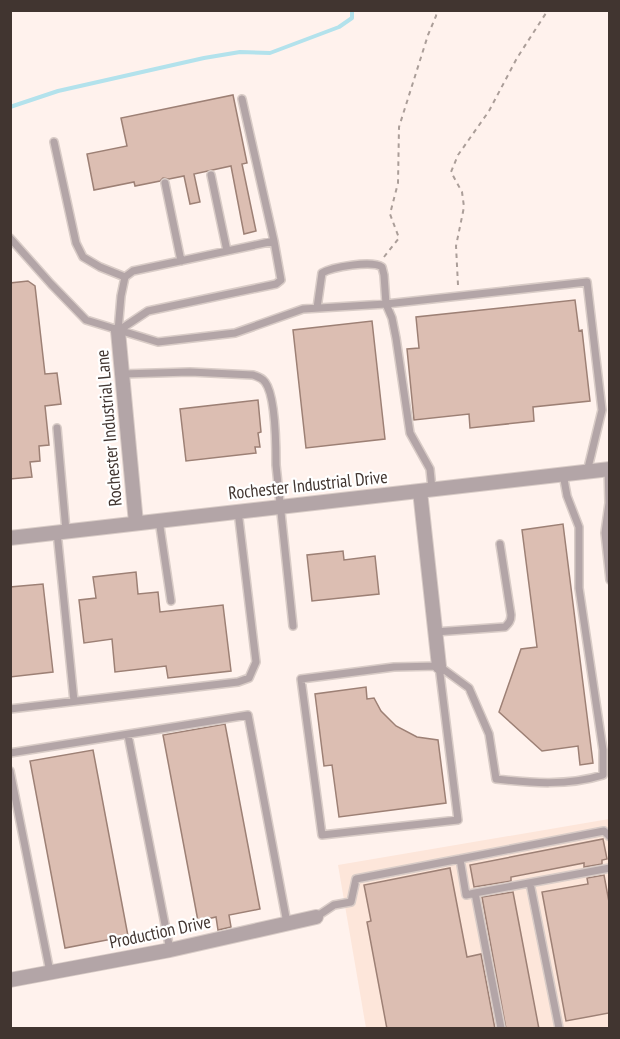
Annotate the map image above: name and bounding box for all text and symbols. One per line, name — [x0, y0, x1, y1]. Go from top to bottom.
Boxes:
street label: Rochester Industrial Lane — [90, 349, 127, 507]
street label: Rochester Industrial Drive — [227, 465, 389, 504]
street label: Production Drive — [107, 910, 213, 954]

